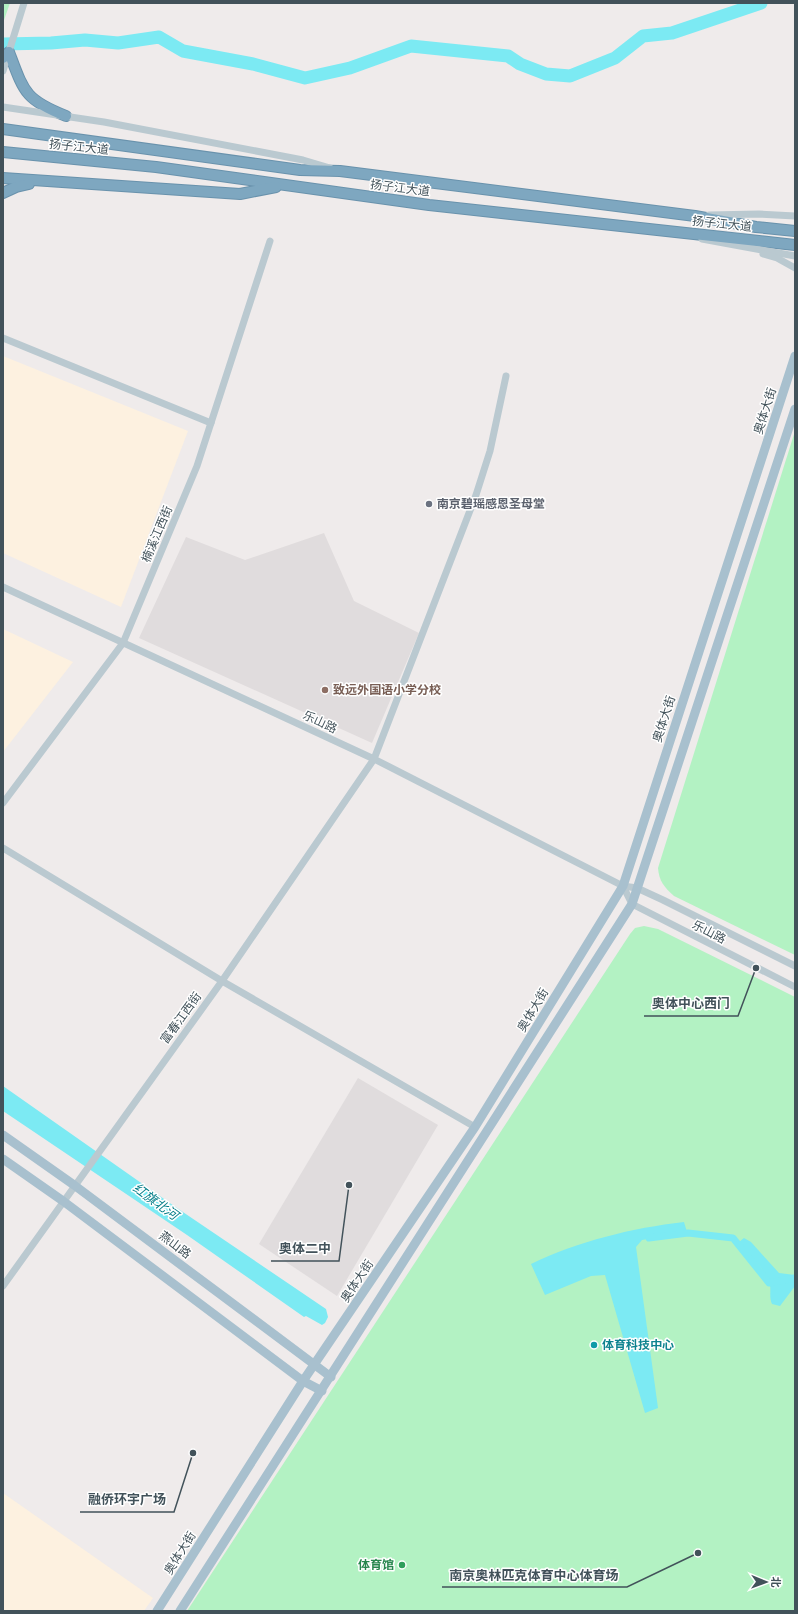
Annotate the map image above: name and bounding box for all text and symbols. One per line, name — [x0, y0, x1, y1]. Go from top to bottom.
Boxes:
street label: 扬子江大道 — [49, 137, 110, 156]
street label: 扬子江大道 — [369, 177, 431, 198]
street label: 扬子江大道 — [692, 214, 753, 233]
street label: 奥体大街 — [751, 386, 778, 436]
place label: 南京碧瑶感恩圣母堂 — [437, 497, 545, 510]
marker: 南京碧瑶感恩圣母堂 — [424, 499, 434, 509]
street label: 楠溪江西街 — [139, 504, 174, 564]
place label: 致远外国语小学分校 — [333, 683, 441, 696]
marker: 致远外国语小学分校 — [320, 685, 330, 695]
street label: 奥体大街 — [650, 694, 677, 744]
street label: 乐山路 — [301, 708, 339, 735]
street label: 乐山路 — [690, 918, 728, 946]
street label: 奥体大街 — [515, 986, 551, 1034]
street label: 富春江西街 — [158, 990, 203, 1046]
callout: 奥体中心西门 — [644, 991, 738, 1016]
text: 奥体中心西门 — [652, 996, 730, 1010]
water label: 红旗北河 — [131, 1180, 184, 1224]
street label: 燕山路 — [157, 1229, 194, 1261]
callout: 奥体二中 — [271, 1236, 339, 1261]
text: 奥体二中 — [279, 1241, 331, 1255]
street label: 奥体大街 — [338, 1257, 375, 1304]
place label: 体育科技中心 — [602, 1338, 674, 1351]
marker: 体育科技中心 — [589, 1340, 599, 1350]
callout: 融侨环宇广场 — [80, 1487, 174, 1512]
text: 融侨环宇广场 — [88, 1492, 166, 1506]
street label: 奥体大街 — [161, 1529, 198, 1577]
place label: 体育馆 — [358, 1558, 394, 1571]
marker: 体育馆 — [397, 1560, 407, 1570]
callout: 南京奥林匹克体育中心体育场 — [442, 1562, 627, 1587]
north arrow — [746, 1562, 786, 1602]
text: 南京奥林匹克体育中心体育场 — [449, 1568, 619, 1582]
text: 北 — [770, 1577, 782, 1588]

